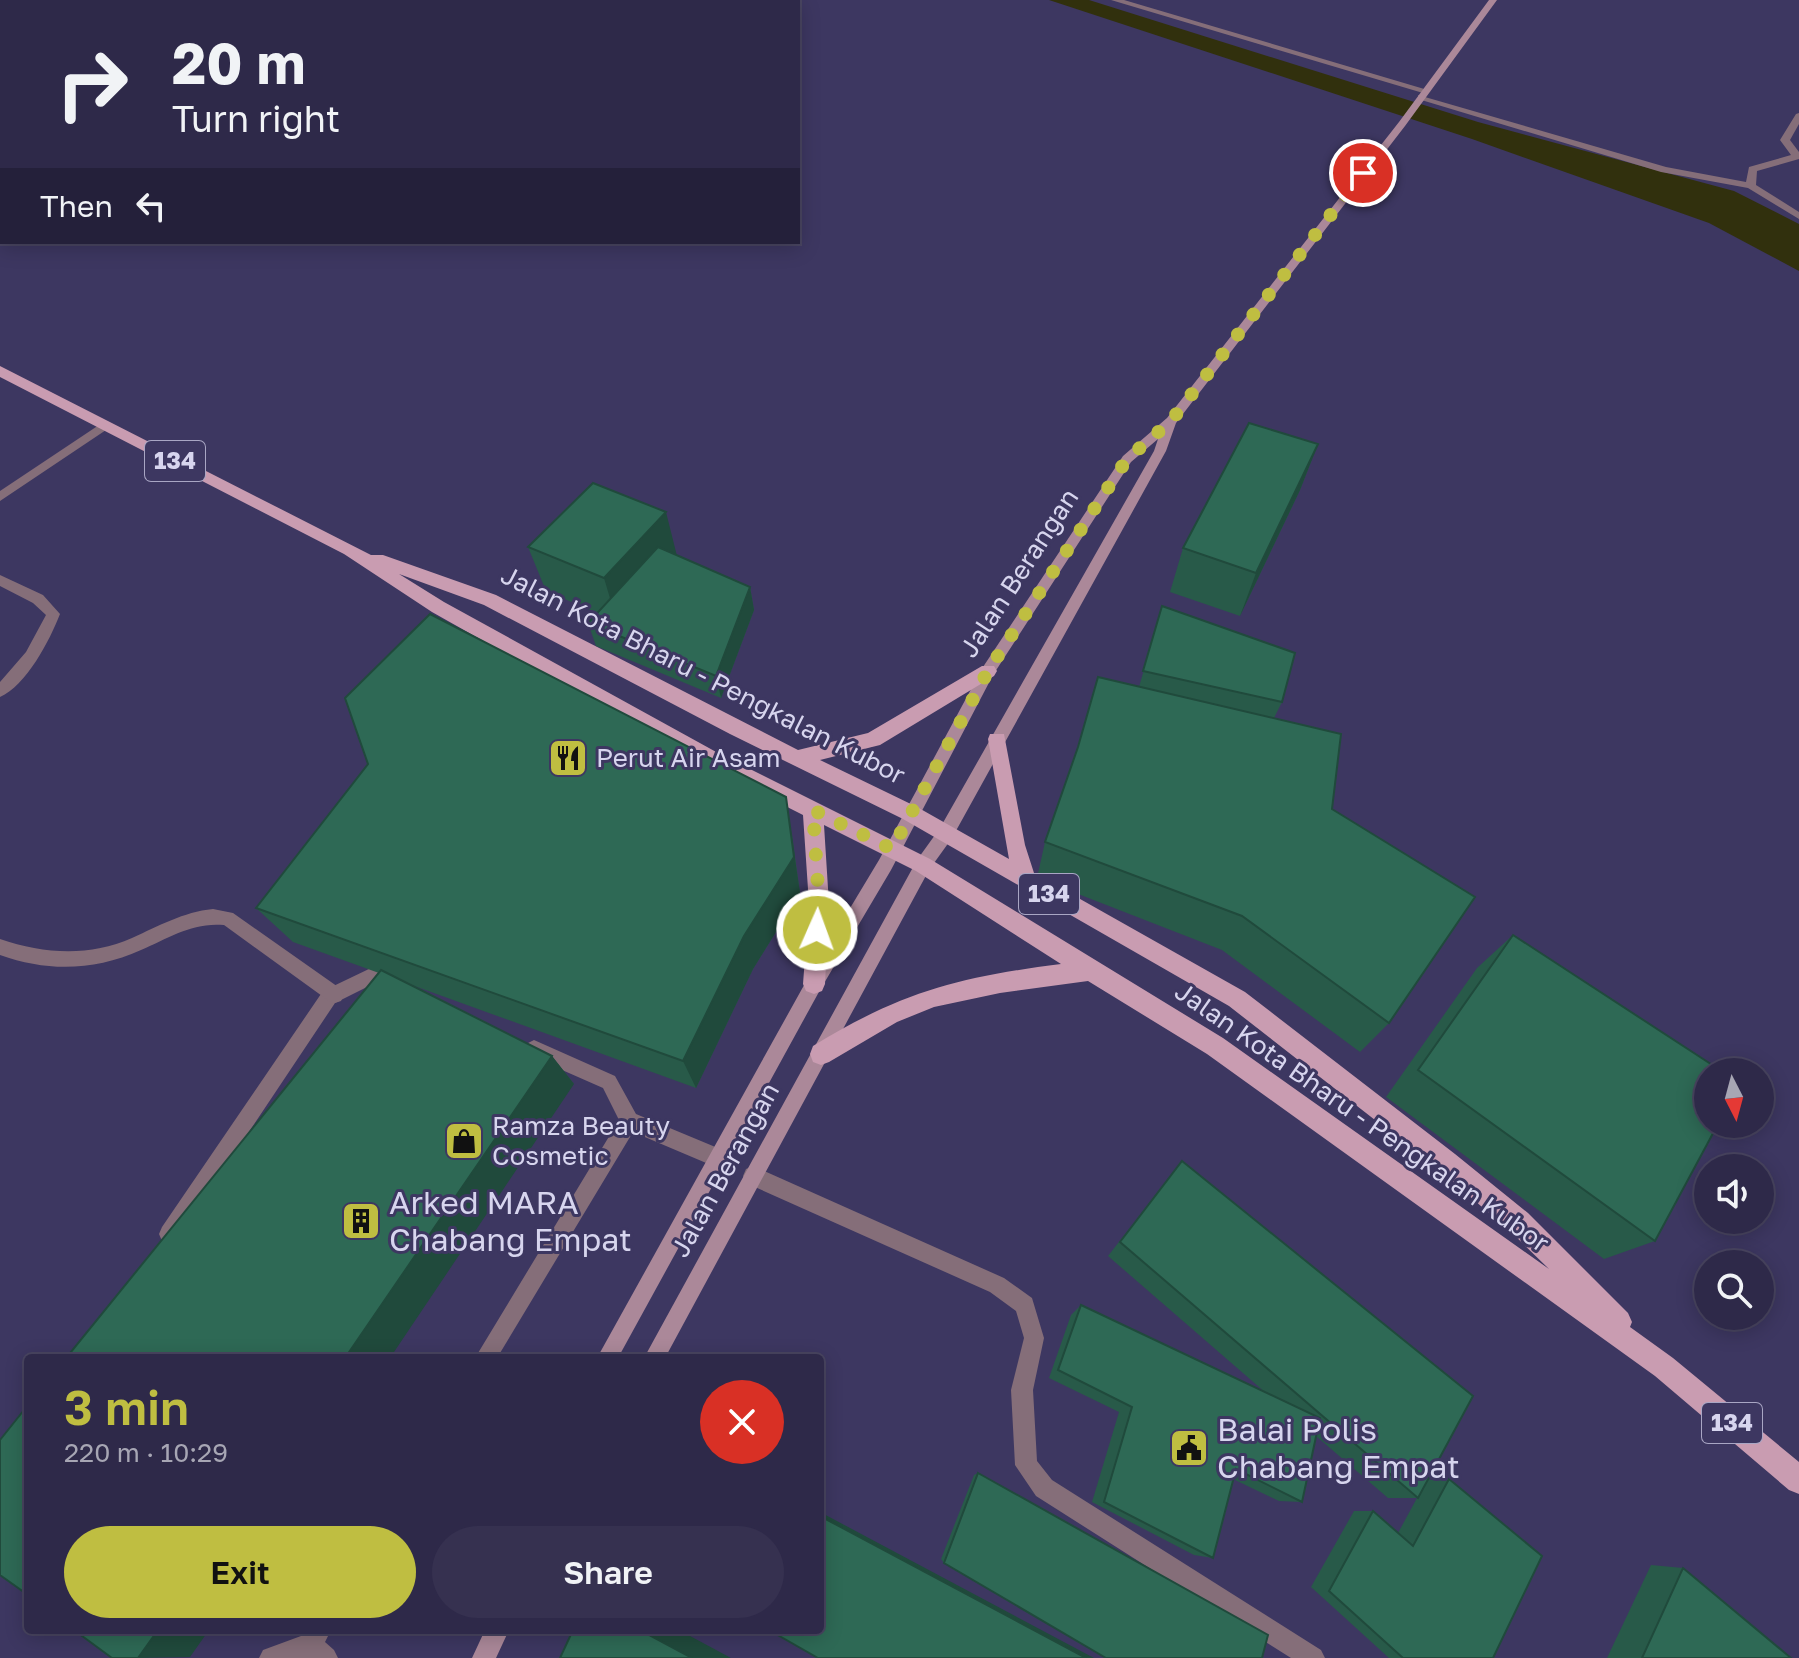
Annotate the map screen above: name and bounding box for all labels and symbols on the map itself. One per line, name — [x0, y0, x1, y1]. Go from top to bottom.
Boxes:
pin — [1329, 139, 1397, 207]
road number: 134 — [145, 441, 205, 481]
street label: Jalan Berangan — [953, 483, 1085, 663]
street label: Jalan Kota Bharu - Pengkalan Kubor — [496, 559, 910, 790]
restaurant icon: Perut Air Asam — [547, 737, 589, 779]
place label: Perut Air Asam — [596, 742, 780, 773]
road number: 134 — [1019, 874, 1079, 914]
position arrow — [775, 888, 859, 972]
street label: Jalan Kota Bharu - Pengkalan Kubor — [1169, 975, 1555, 1258]
north arrow — [1694, 1058, 1774, 1138]
street label: Jalan Berangan — [664, 1077, 785, 1262]
place label: Ramza Beauty Cosmetic — [492, 1110, 670, 1171]
shop icon: Ramza Beauty Cosmetic — [443, 1120, 485, 1162]
place label: Arked MARA Chabang Empat — [389, 1183, 632, 1258]
building icon: Arked MARA Chabang Empat — [340, 1200, 382, 1242]
road number: 134 — [1702, 1403, 1762, 1443]
place label: Balai Polis Chabang Empat — [1217, 1410, 1460, 1485]
public building icon: Balai Polis Chabang Empat — [1168, 1427, 1210, 1469]

